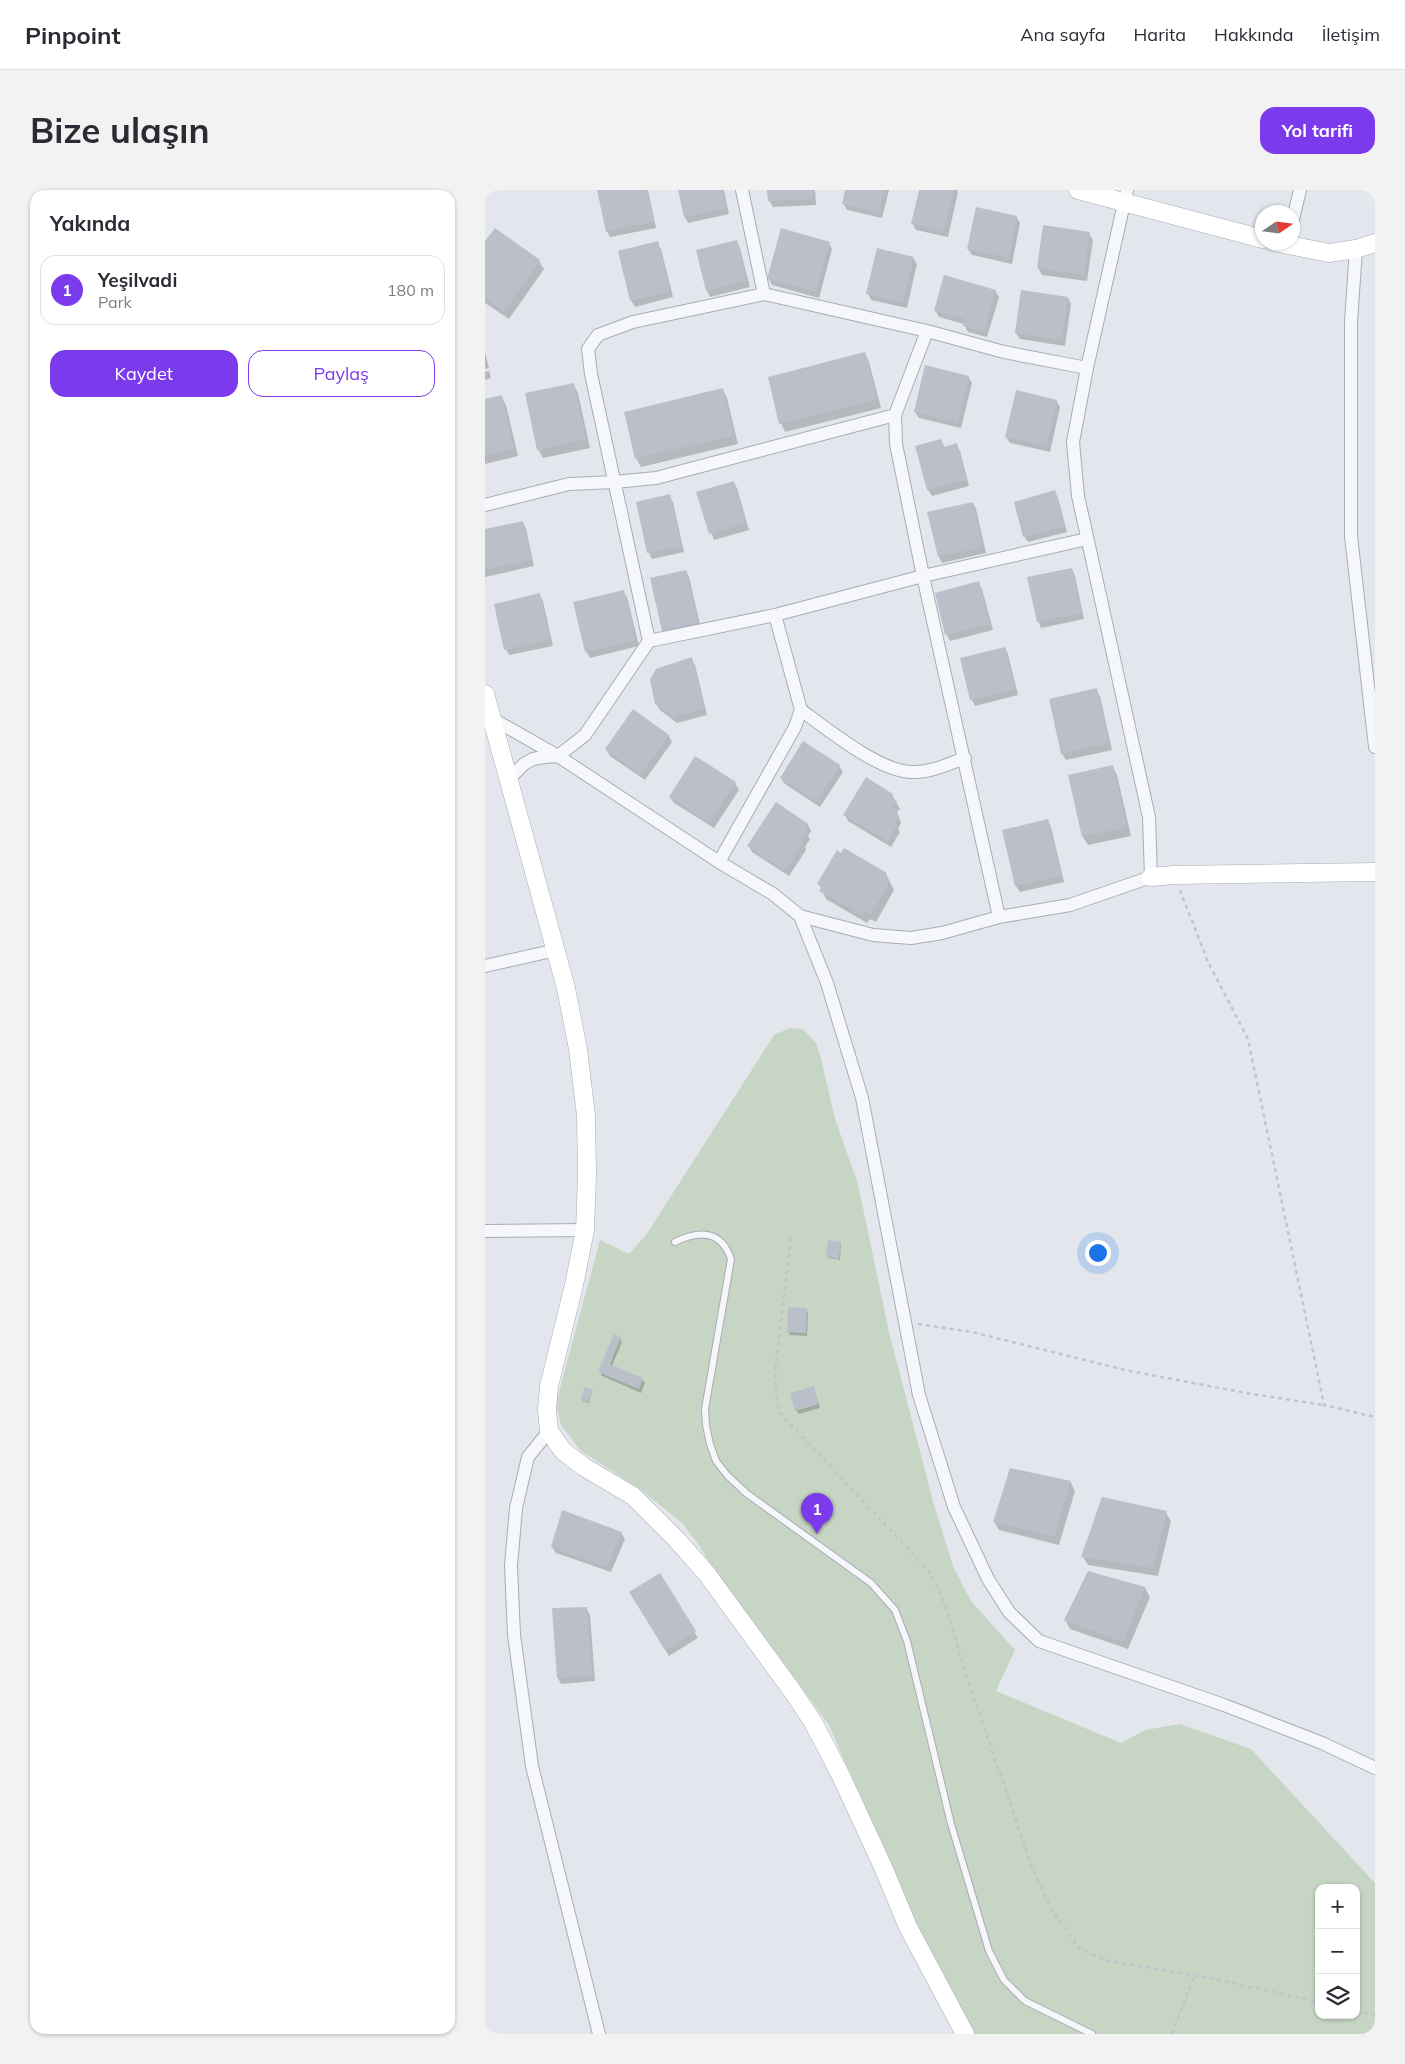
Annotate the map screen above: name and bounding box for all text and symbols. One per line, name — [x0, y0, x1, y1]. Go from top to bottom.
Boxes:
text: Pinpoint — [25, 20, 121, 50]
text: Ana sayfa — [1020, 23, 1106, 46]
text: Harita — [1134, 23, 1186, 46]
text: Hakkında — [1214, 23, 1294, 46]
text: İletişim — [1322, 23, 1380, 46]
button: Yol tarifi — [1260, 107, 1375, 154]
text: Bize ulaşın — [30, 108, 210, 152]
north arrow — [1255, 205, 1300, 250]
text: Yakında — [50, 210, 130, 236]
text: Yeşilvadi — [98, 268, 177, 292]
text: 1 — [62, 280, 72, 300]
text: 180 m — [387, 280, 434, 300]
text: Park — [98, 292, 132, 312]
button: Kaydet — [50, 350, 238, 397]
button: Paylaş — [248, 350, 435, 397]
your location — [1085, 1240, 1111, 1266]
pin: 1 — [801, 1493, 833, 1534]
map controls — [1315, 1884, 1360, 2019]
button: + — [1315, 1884, 1360, 1929]
button: − — [1315, 1929, 1360, 1974]
button: layers — [1315, 1974, 1360, 2019]

